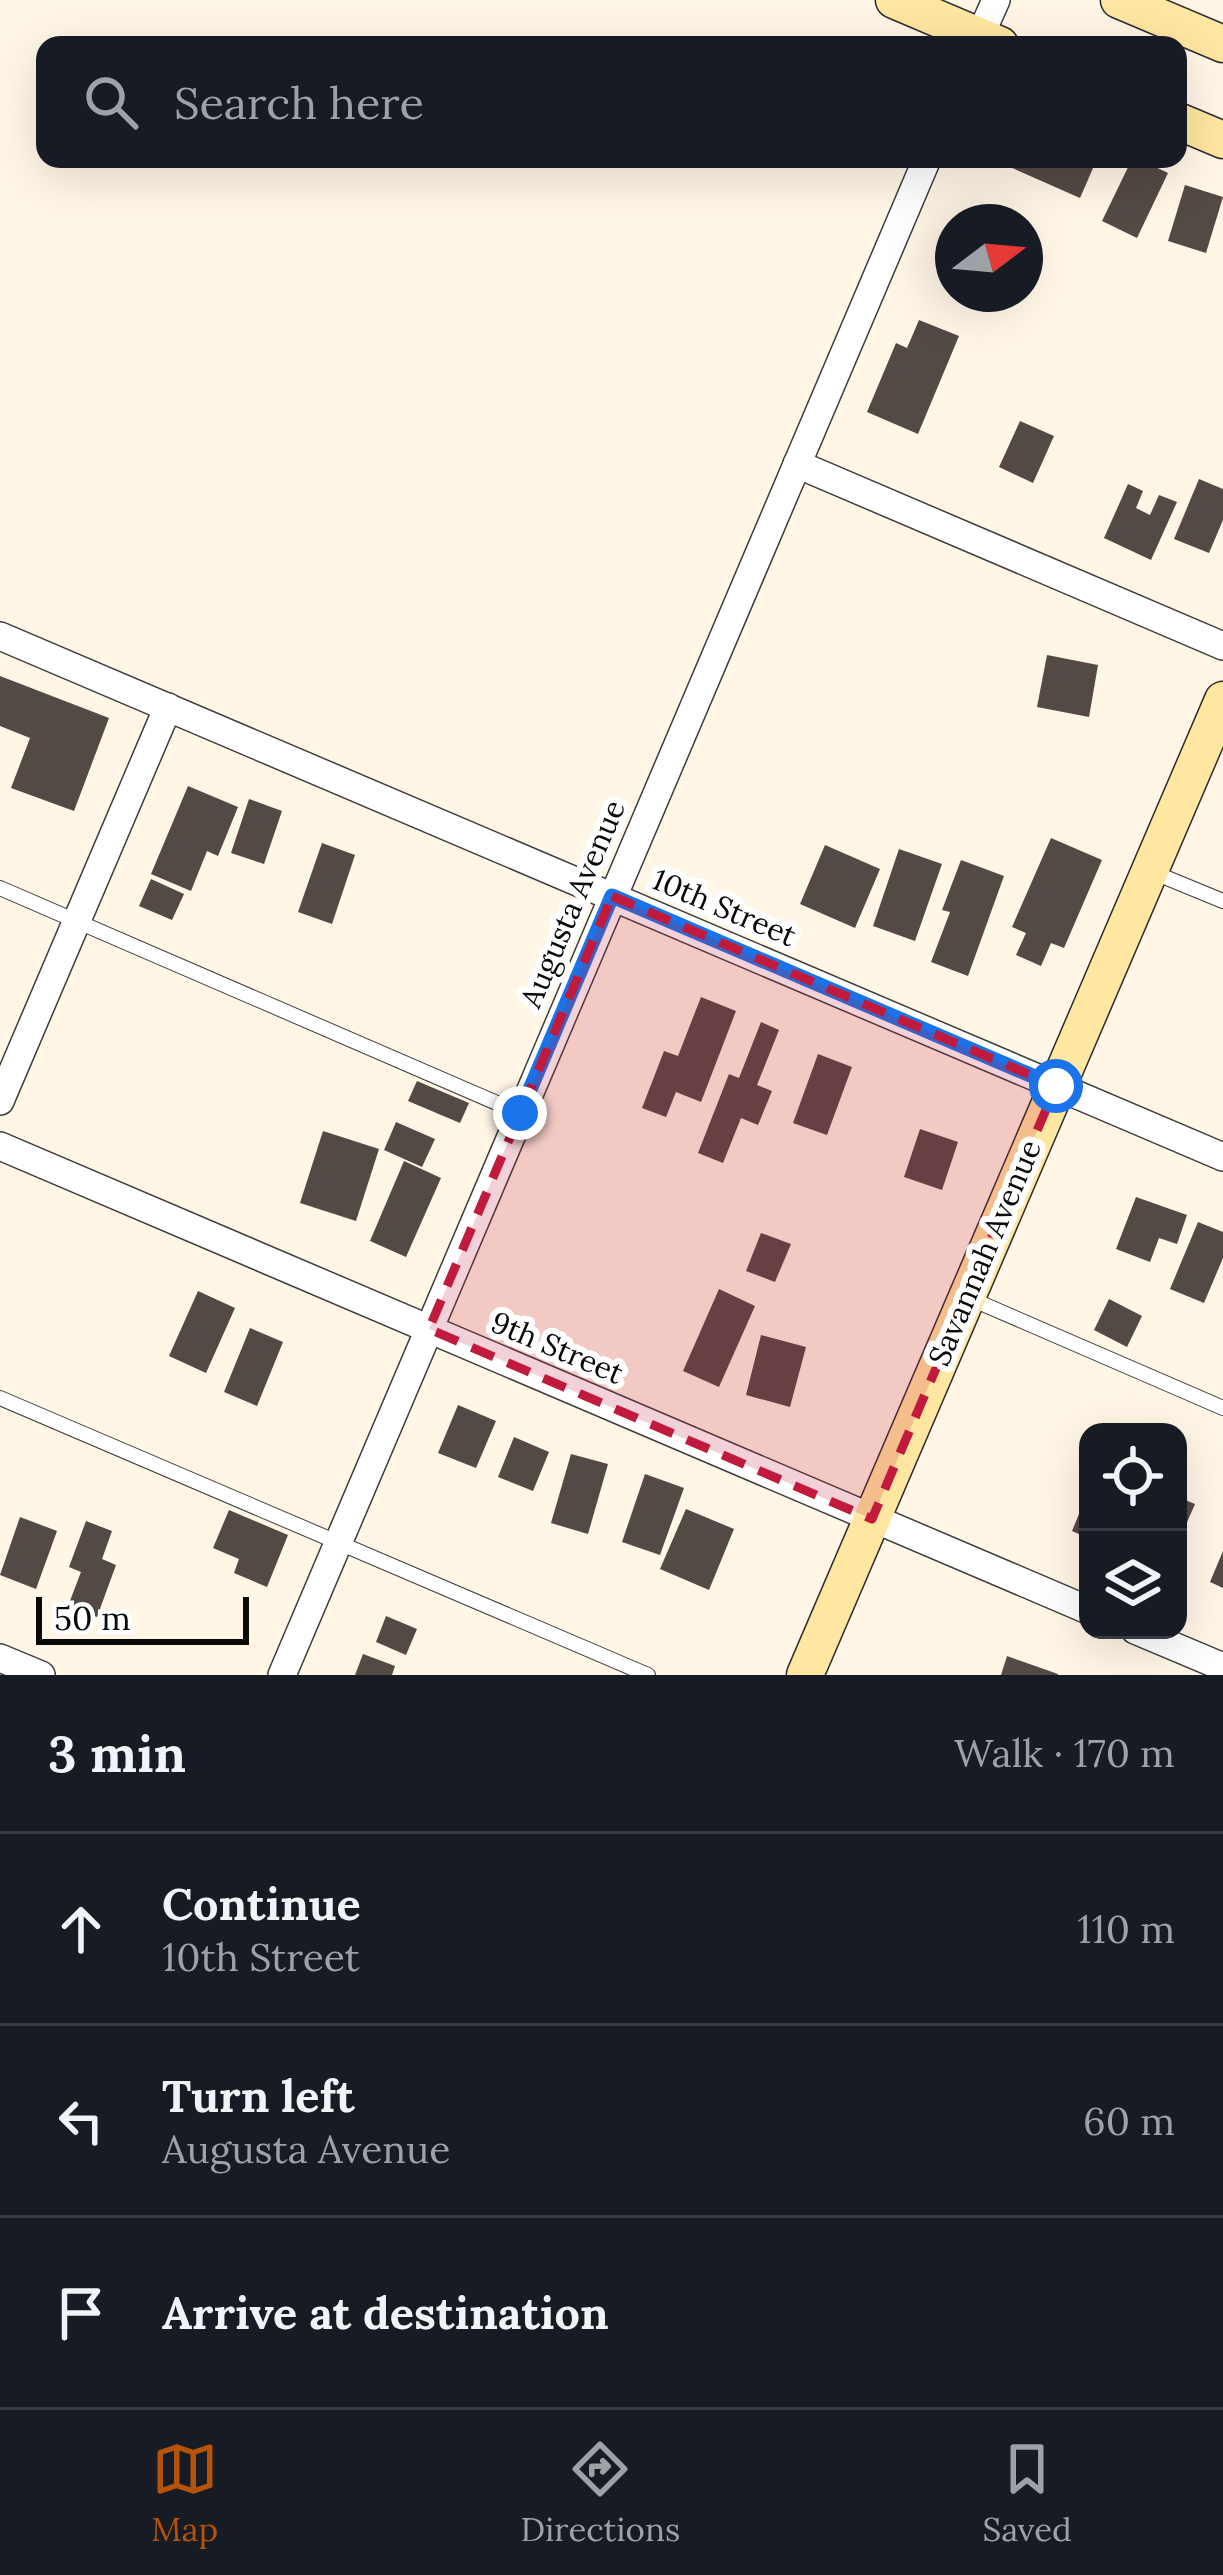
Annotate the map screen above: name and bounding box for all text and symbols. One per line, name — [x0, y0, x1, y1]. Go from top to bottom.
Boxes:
search box — [36, 36, 1187, 168]
icon: search — [78, 69, 144, 135]
text: Search here — [174, 74, 424, 131]
north arrow — [935, 204, 1043, 312]
street label: Augusta Avenue — [511, 794, 634, 1014]
street label: 10th Street — [647, 860, 802, 954]
route start — [1029, 1059, 1083, 1113]
route end — [493, 1086, 547, 1140]
street label: Savannah Avenue — [919, 1134, 1049, 1371]
street label: 9th Street — [486, 1302, 630, 1392]
map controls — [1079, 1423, 1187, 1639]
button: locate — [1079, 1423, 1187, 1531]
button: layers — [1079, 1531, 1187, 1639]
scale bar — [36, 1591, 249, 1644]
text: 50 m — [54, 1597, 131, 1639]
text: 3 min — [48, 1721, 186, 1786]
text: Walk · 170 m — [954, 1728, 1175, 1778]
text: Continue — [162, 1875, 361, 1932]
icon: ahead — [48, 1896, 114, 1962]
text: 110 m — [1077, 1904, 1175, 1954]
text: 10th Street — [162, 1932, 360, 1982]
text: Turn left — [162, 2067, 355, 2124]
icon: left — [48, 2088, 114, 2154]
text: 60 m — [1083, 2096, 1175, 2146]
text: Augusta Avenue — [162, 2124, 450, 2174]
icon: arrive — [48, 2280, 114, 2346]
text: Arrive at destination — [162, 2284, 609, 2341]
tab: Map — [151, 2436, 218, 2550]
tab: Directions — [521, 2436, 680, 2550]
tab: Saved — [983, 2436, 1072, 2550]

